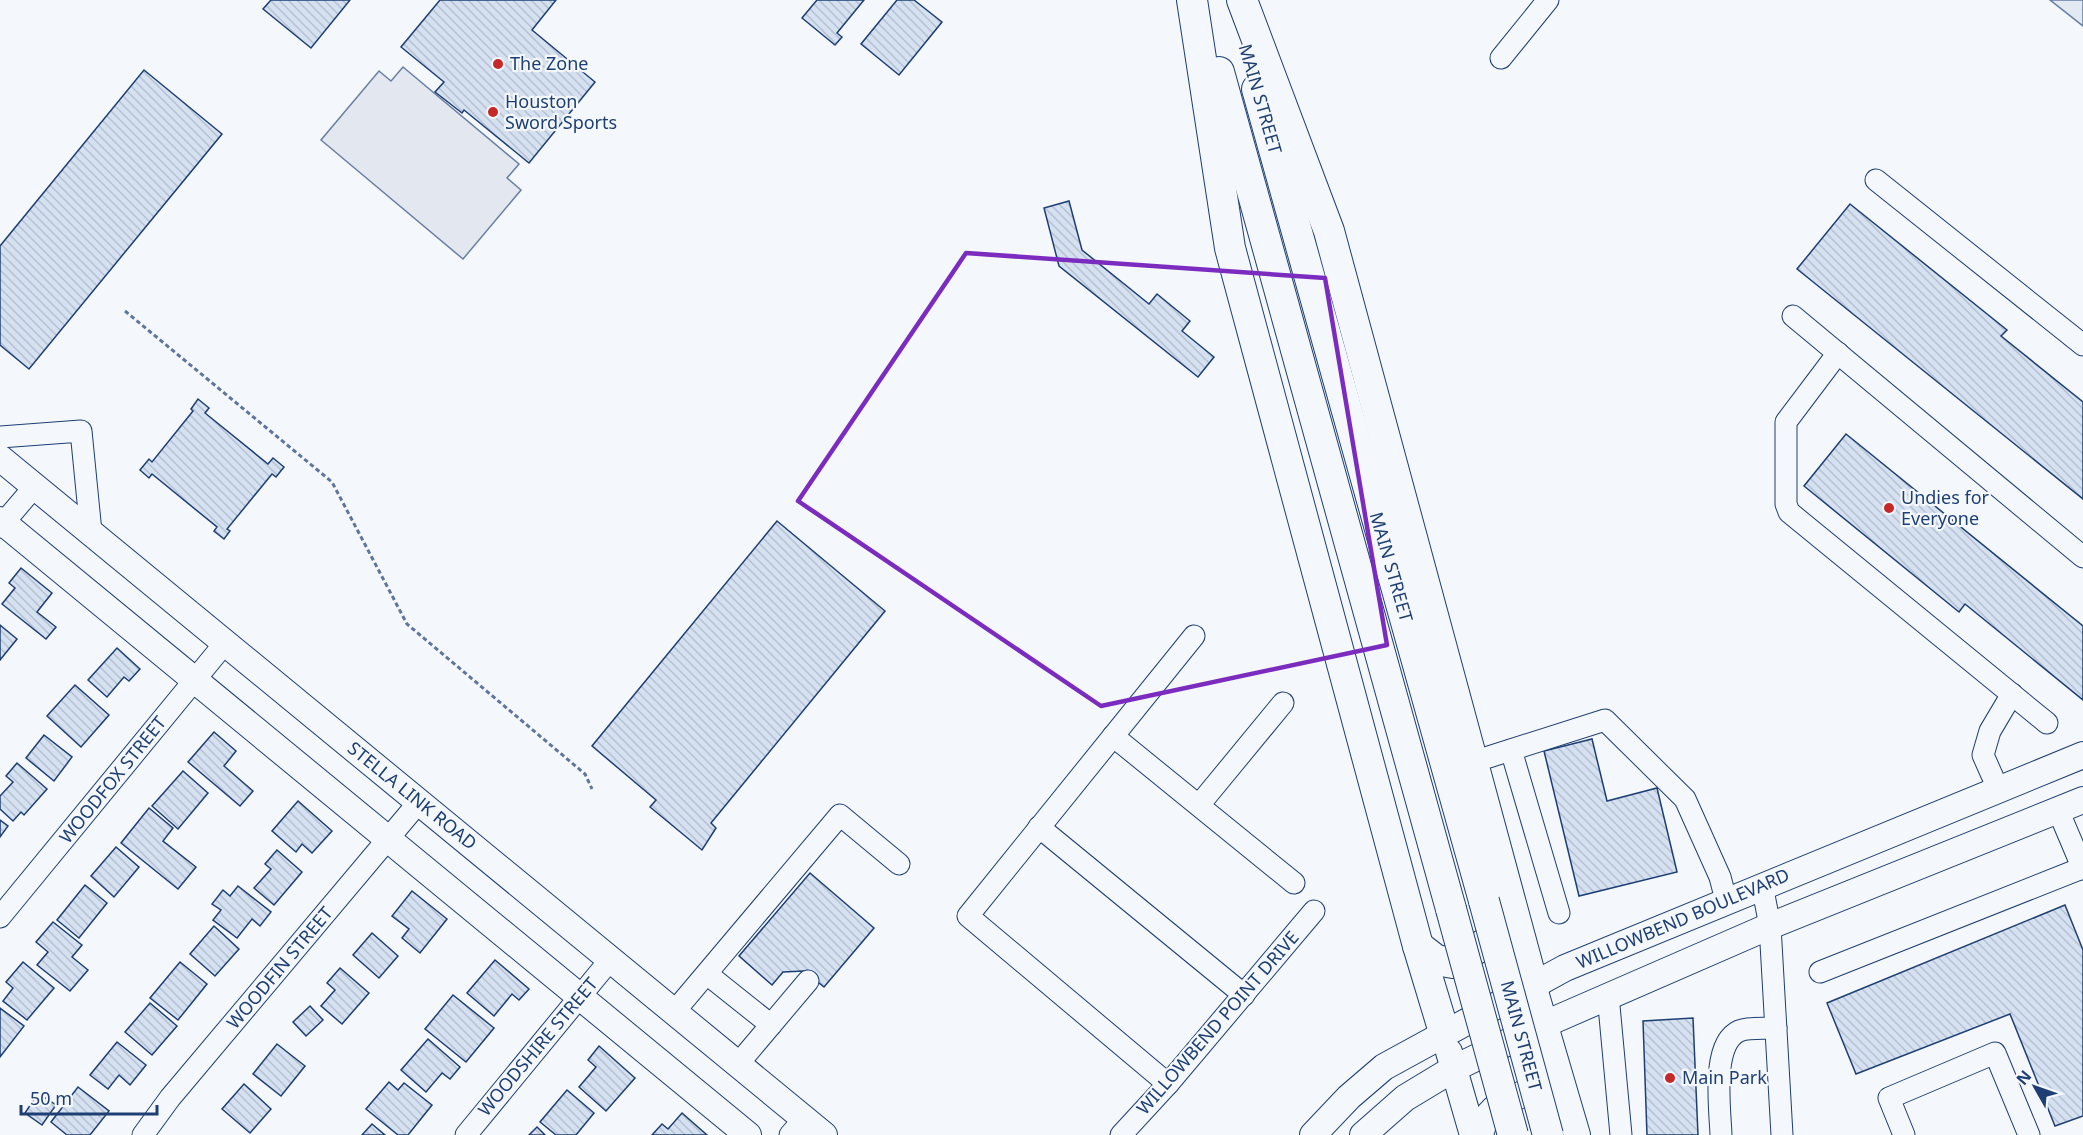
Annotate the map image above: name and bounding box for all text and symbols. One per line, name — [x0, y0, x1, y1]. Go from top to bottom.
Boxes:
street label: MAIN STREET — [1234, 41, 1288, 157]
place label: The Zone — [510, 51, 588, 75]
marker: The Zone — [491, 57, 505, 71]
place label: Houston Sword Sports — [505, 89, 617, 134]
marker: Houston Sword Sports — [486, 105, 500, 119]
place label: Undies for Everyone — [1901, 485, 1990, 530]
marker: Undies for Everyone — [1882, 501, 1896, 515]
street label: MAIN STREET — [1365, 509, 1419, 625]
street label: WOODFOX STREET — [53, 711, 171, 848]
street label: STELLA LINK ROAD — [343, 736, 482, 855]
street label: WILLOWBEND BOULEVARD — [1572, 862, 1793, 974]
street label: WOODFIN STREET — [221, 901, 338, 1034]
street label: WILLOWBEND POINT DRIVE — [1131, 925, 1304, 1119]
street label: WOODSHIRE STREET — [472, 972, 602, 1121]
street label: MAIN STREET — [1496, 978, 1548, 1094]
north arrow — [2005, 1057, 2065, 1117]
place label: Main Park — [1682, 1065, 1767, 1089]
text: N — [2011, 1065, 2036, 1089]
marker: Main Park — [1663, 1071, 1677, 1085]
scale bar — [21, 1078, 158, 1116]
text: 50 m — [30, 1086, 72, 1110]

